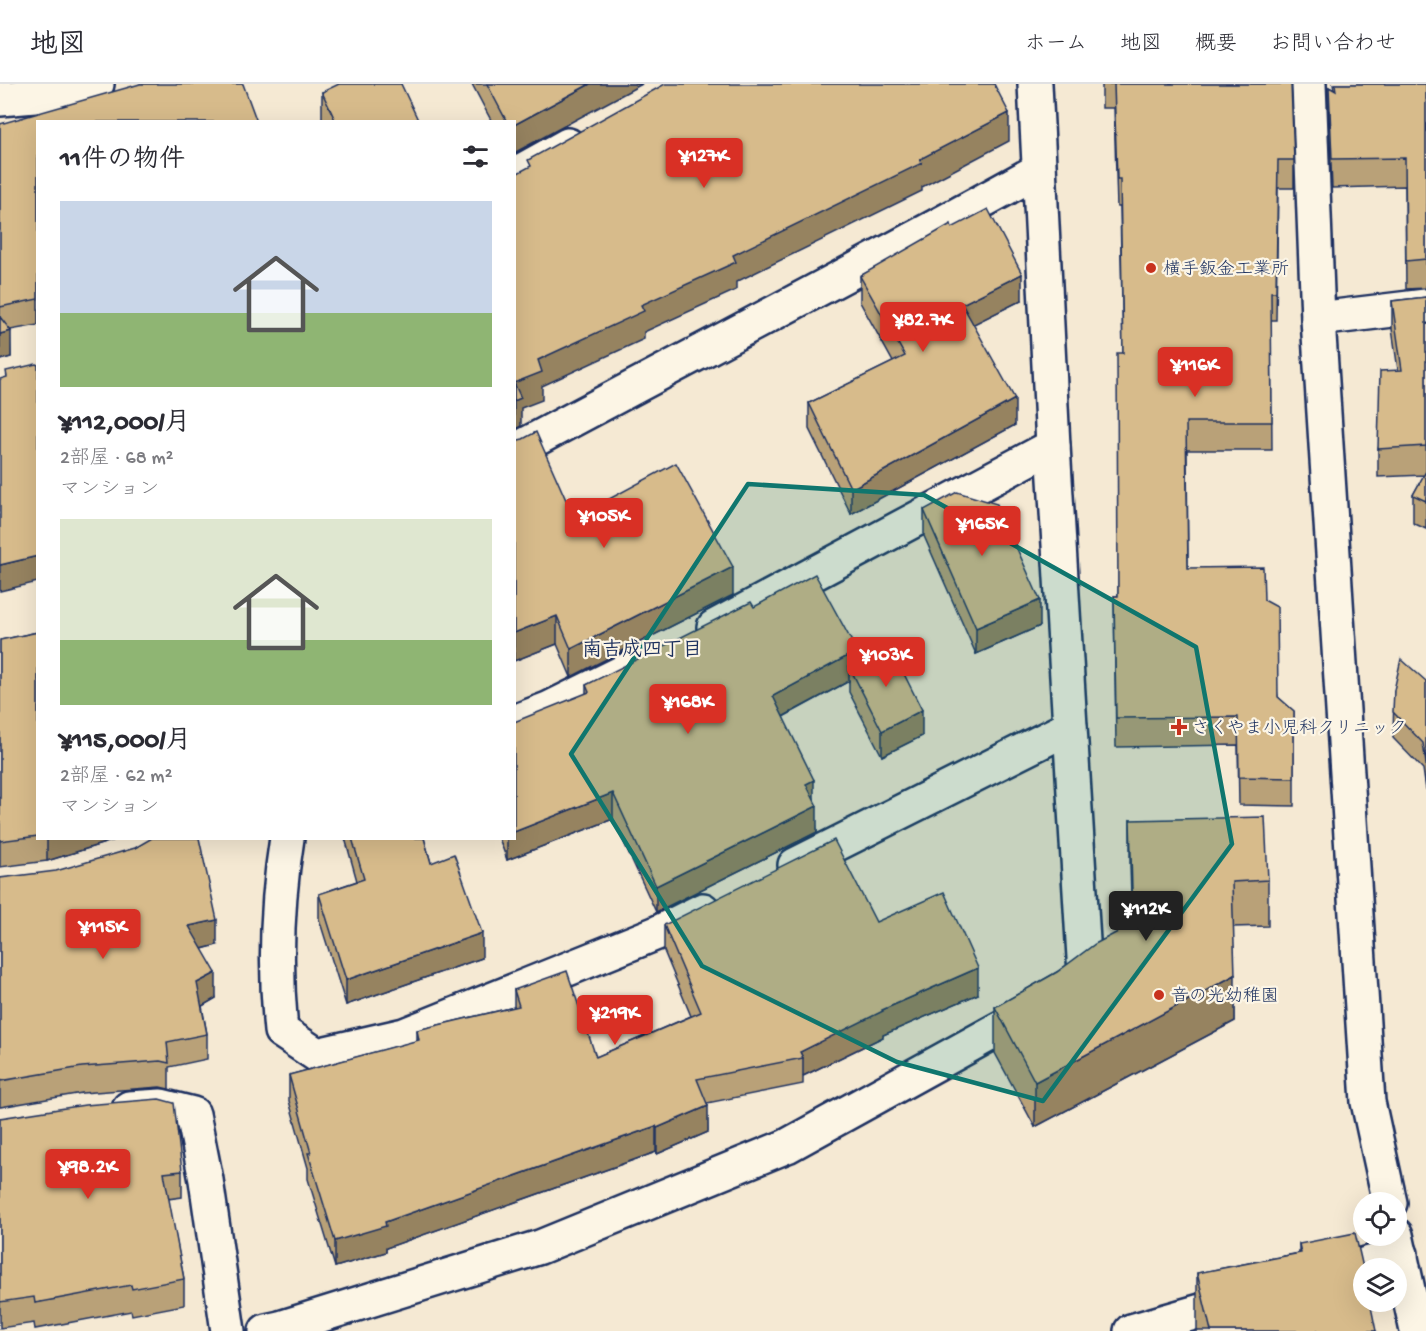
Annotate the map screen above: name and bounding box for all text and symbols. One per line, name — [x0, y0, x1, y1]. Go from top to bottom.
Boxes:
text: 地図 — [30, 30, 86, 63]
text: ホーム — [1025, 33, 1087, 58]
text: 地図 — [1120, 33, 1162, 58]
text: 概要 — [1195, 33, 1237, 58]
text: お問い合わせ — [1270, 33, 1396, 58]
pin: ¥127K — [662, 138, 746, 189]
icon: filters — [459, 140, 492, 173]
text: 11件の物件 — [60, 146, 185, 177]
text: ¥127K — [680, 146, 728, 169]
icon: home — [222, 240, 330, 348]
place label: 横手鈑金工業所 — [1163, 259, 1289, 281]
marker: 横手鈑金工業所 — [1144, 261, 1158, 275]
pin: ¥82.7K — [874, 302, 972, 353]
text: ¥82.7K — [894, 310, 952, 333]
pin: ¥116K — [1153, 347, 1237, 398]
text: ¥116K — [1172, 355, 1218, 378]
text: ¥112,000/月 — [60, 409, 191, 440]
text: 2部屋 · 68 m² — [60, 448, 174, 471]
text: マンション — [60, 479, 159, 502]
pin: ¥105K — [562, 498, 646, 549]
text: ¥105K — [579, 506, 629, 529]
pin: ¥165K — [940, 506, 1024, 557]
text: ¥165K — [957, 514, 1007, 537]
icon: home — [222, 558, 330, 666]
pin: ¥103K — [844, 637, 928, 688]
district label: 南吉成四丁目 — [582, 638, 702, 663]
text: ¥103K — [861, 645, 911, 668]
pin: ¥168K — [646, 684, 730, 735]
text: ¥168K — [663, 692, 713, 715]
marker: さくやま小児科クリニック — [1170, 718, 1188, 736]
place label: さくやま小児科クリニック — [1192, 718, 1407, 740]
text: ¥115,000/月 — [60, 727, 191, 758]
text: 2部屋 · 62 m² — [60, 766, 172, 789]
text: マンション — [60, 797, 159, 820]
pin: ¥112K — [1104, 891, 1188, 942]
text: ¥112K — [1123, 899, 1169, 922]
pin: ¥115K — [61, 909, 145, 960]
text: ¥115K — [80, 917, 126, 940]
place label: 音の光幼稚園 — [1171, 986, 1279, 1008]
marker: 音の光幼稚園 — [1152, 988, 1166, 1002]
pin: ¥219K — [573, 995, 657, 1046]
text: ¥219K — [591, 1003, 639, 1026]
pin: ¥98.2K — [39, 1149, 137, 1200]
text: ¥98.2K — [59, 1157, 117, 1180]
map controls — [1353, 1192, 1407, 1312]
button: locate — [1353, 1192, 1407, 1246]
button: layers — [1353, 1258, 1407, 1312]

